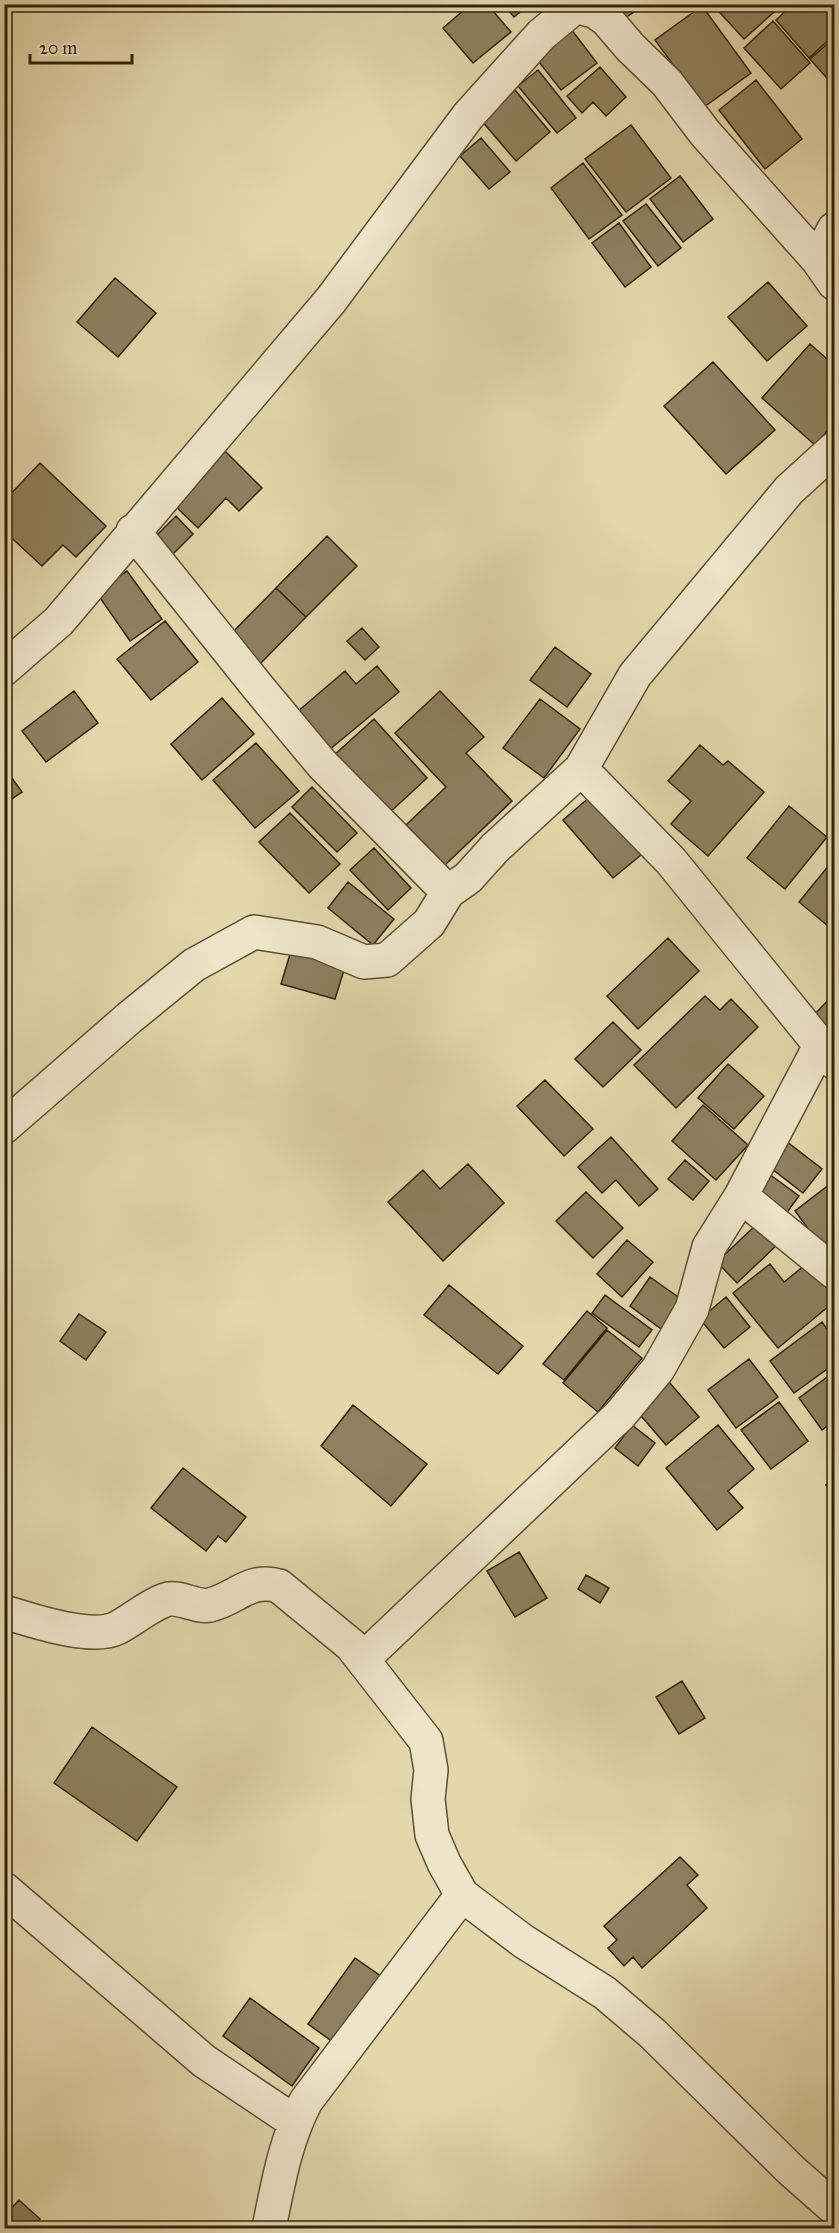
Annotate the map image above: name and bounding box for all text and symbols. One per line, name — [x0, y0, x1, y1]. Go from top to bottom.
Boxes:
scale bar — [30, 27, 132, 65]
text: 20 m — [39, 37, 77, 59]

